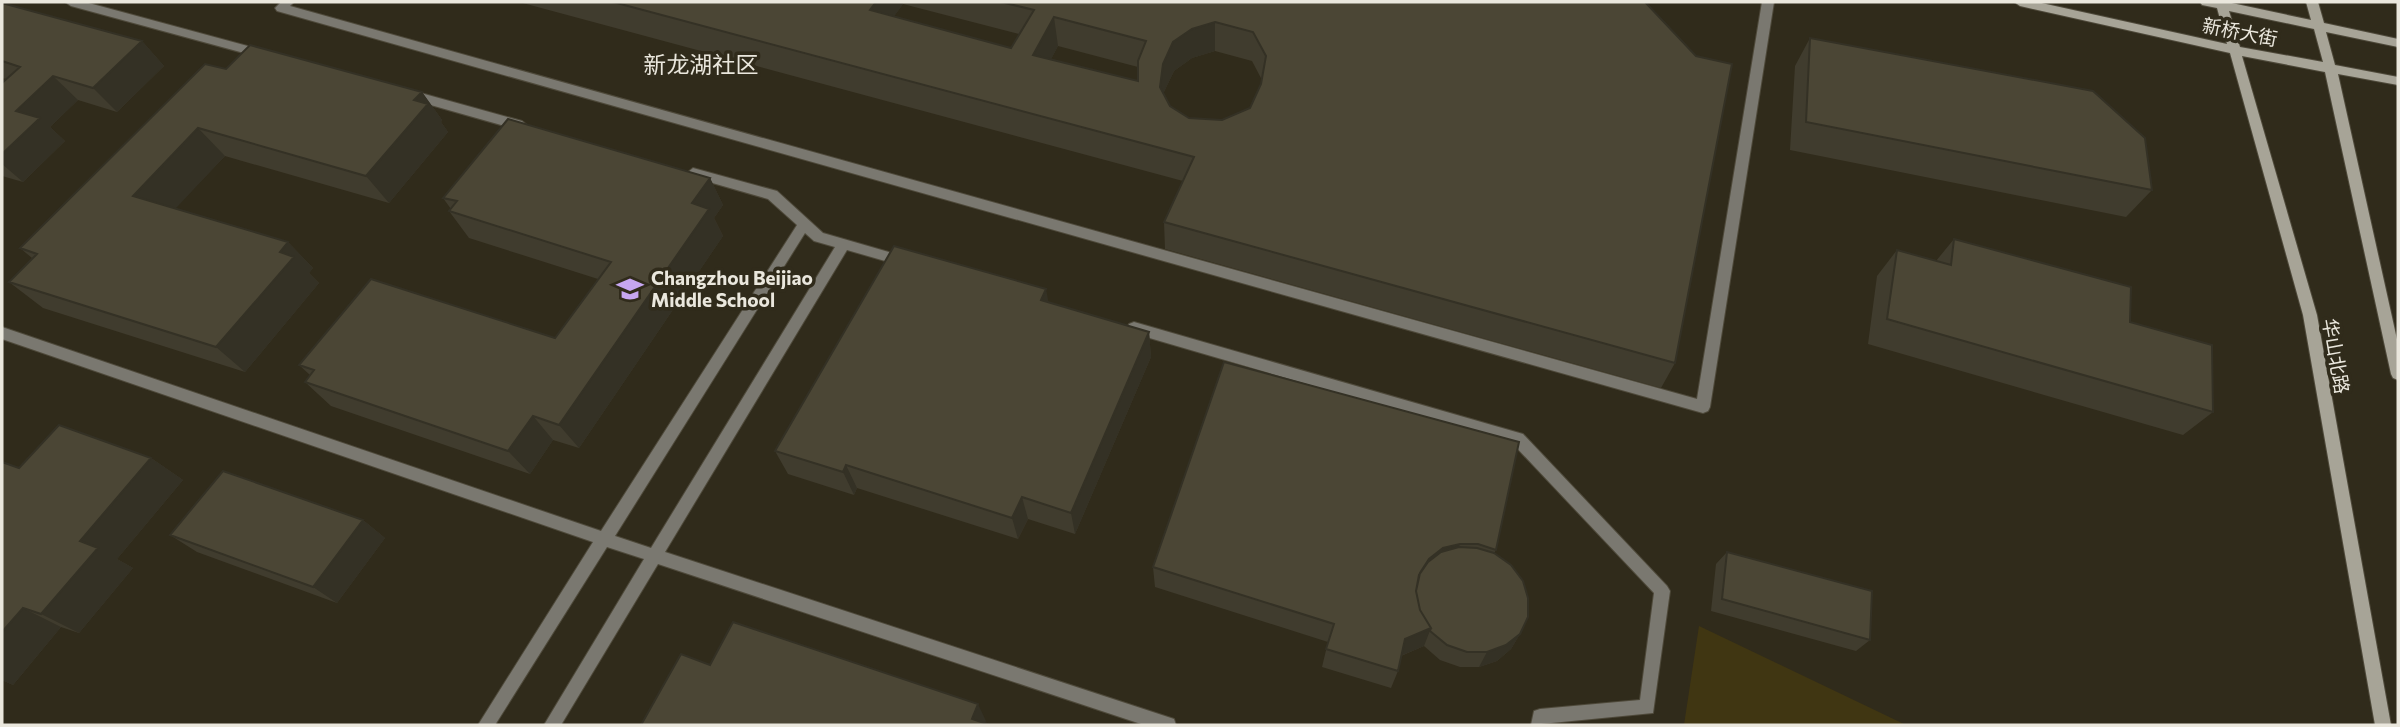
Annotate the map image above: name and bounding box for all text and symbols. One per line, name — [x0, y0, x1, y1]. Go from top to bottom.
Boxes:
street label: 新桥大街 — [2201, 13, 2280, 50]
district label: 新龙湖社区 — [644, 50, 759, 78]
place label: Changzhou Beijiao Middle School — [651, 266, 813, 311]
school or university icon: Changzhou Beijiao Middle School — [615, 274, 645, 304]
street label: 华山北路 — [2319, 316, 2354, 395]

